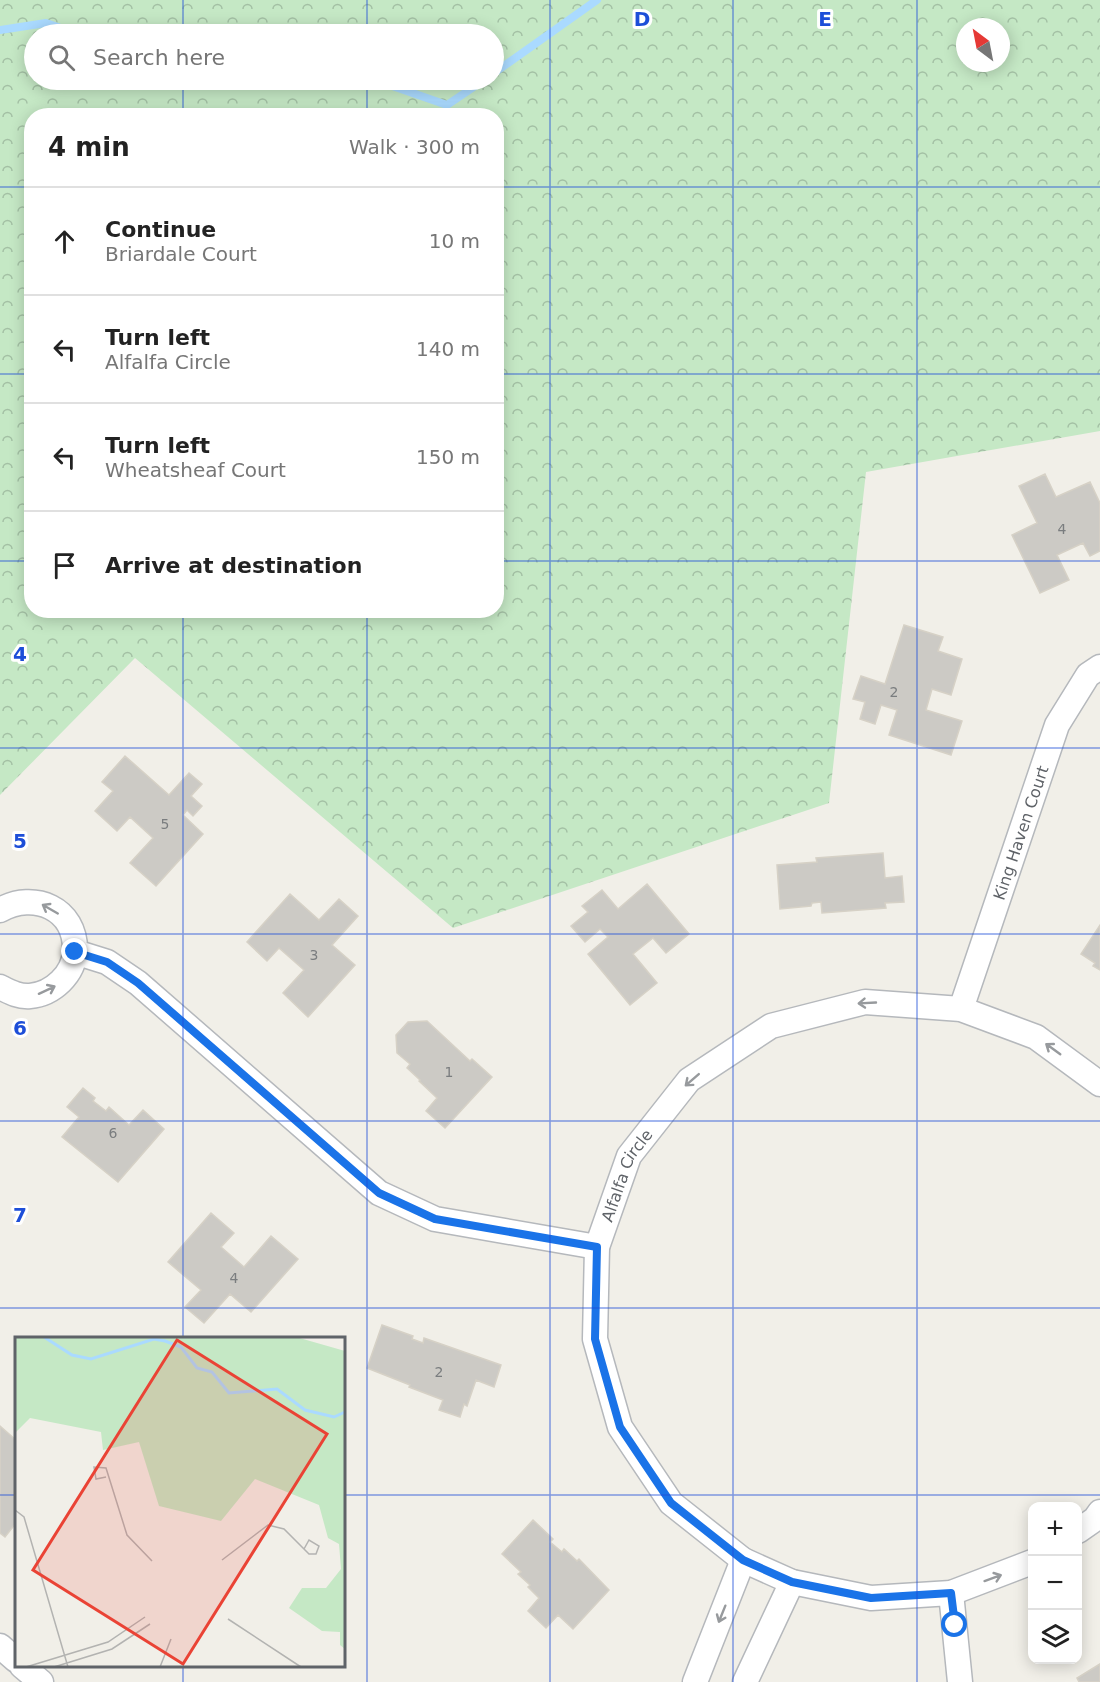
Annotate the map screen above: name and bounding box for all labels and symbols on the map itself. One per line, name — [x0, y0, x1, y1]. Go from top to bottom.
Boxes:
text: D — [634, 7, 650, 31]
text: E — [818, 7, 832, 31]
north arrow — [956, 18, 1010, 72]
house number: 4 — [1058, 521, 1067, 537]
text: 4 — [13, 642, 27, 666]
house number: 2 — [890, 684, 898, 700]
street label: King Haven Court — [989, 763, 1052, 902]
house number: 5 — [161, 816, 169, 832]
text: 5 — [13, 829, 27, 853]
one-way arrow — [42, 903, 59, 915]
route end — [61, 938, 87, 964]
house number: 3 — [310, 947, 318, 963]
one-way arrow — [38, 984, 56, 995]
one-way arrow — [858, 998, 878, 1009]
text: 6 — [13, 1016, 27, 1040]
one-way arrow — [1045, 1043, 1061, 1056]
house number: 1 — [445, 1064, 453, 1080]
one-way arrow — [684, 1073, 700, 1086]
house number: 6 — [109, 1125, 118, 1141]
street label: Alfalfa Circle — [597, 1125, 656, 1224]
text: 7 — [13, 1203, 27, 1227]
house number: 4 — [230, 1270, 239, 1286]
inset map — [15, 1337, 345, 1667]
house number: 2 — [435, 1364, 443, 1380]
one-way arrow — [983, 1571, 1002, 1582]
one-way arrow — [716, 1604, 727, 1623]
route start — [941, 1611, 967, 1637]

